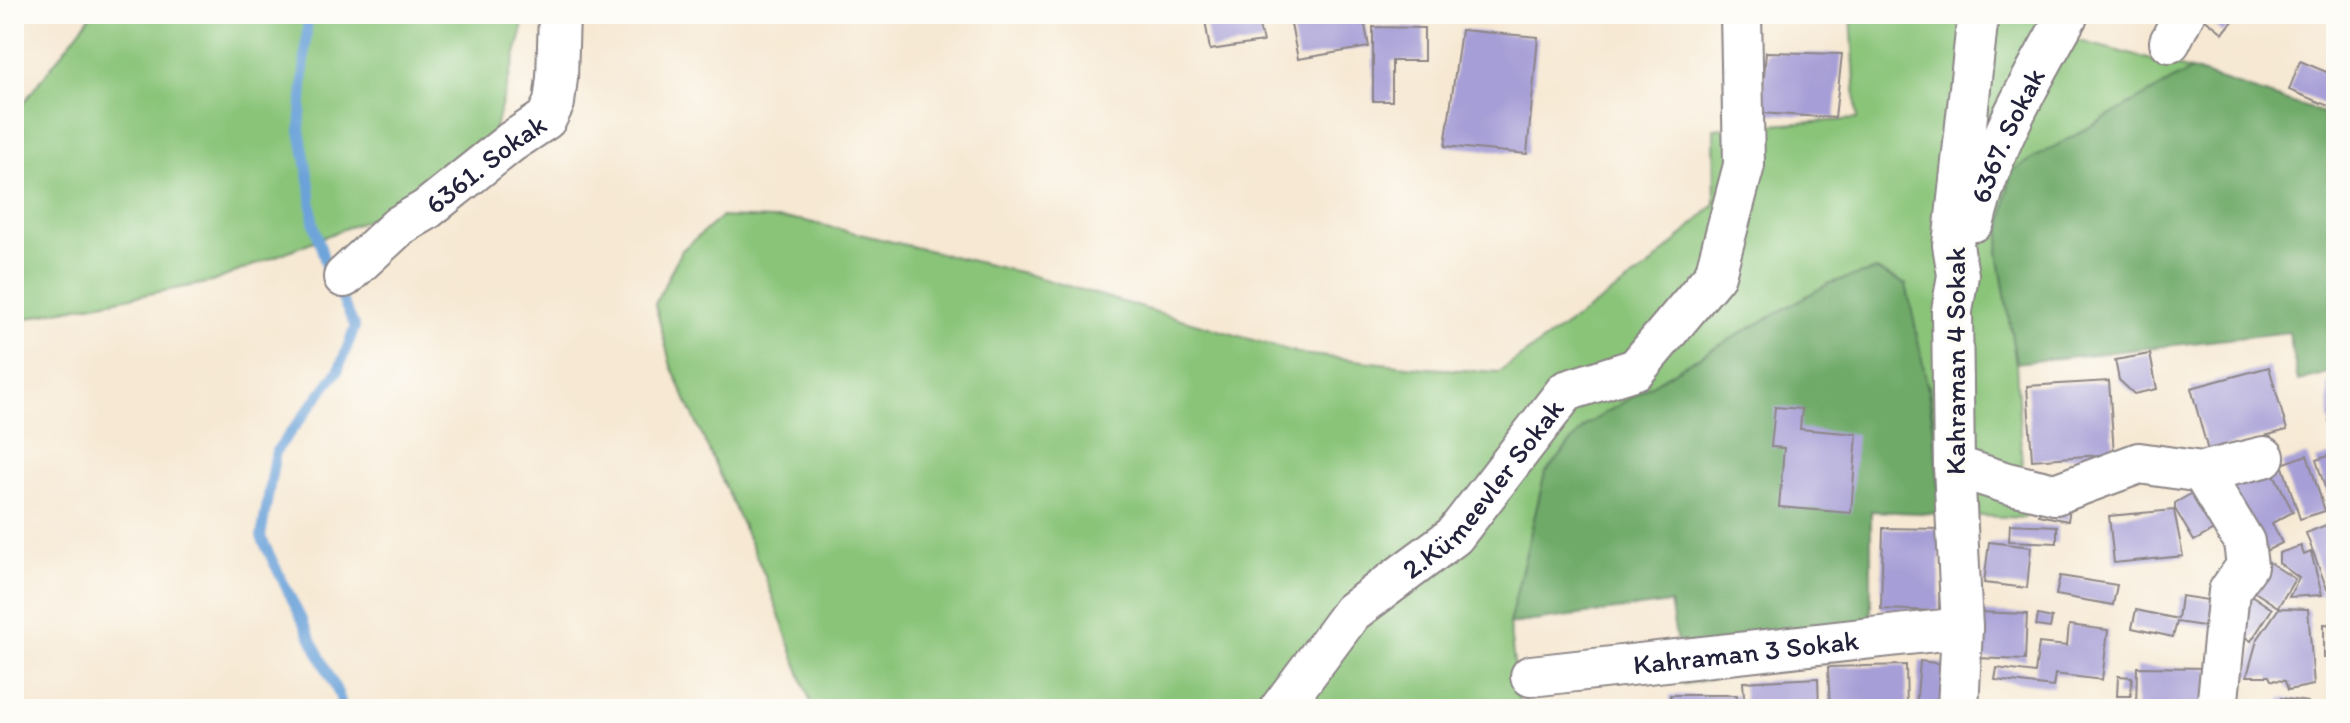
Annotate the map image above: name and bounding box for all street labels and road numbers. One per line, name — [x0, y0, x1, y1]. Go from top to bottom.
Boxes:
street label: 6367. Sokak — [1963, 62, 2052, 207]
street label: 6361. Sokak — [418, 107, 553, 221]
street label: Kahraman 4 Sokak — [1938, 247, 1972, 475]
street label: 2.Kümeevler Sokak — [1395, 392, 1571, 586]
street label: Kahraman 3 Sokak — [1631, 623, 1861, 682]

